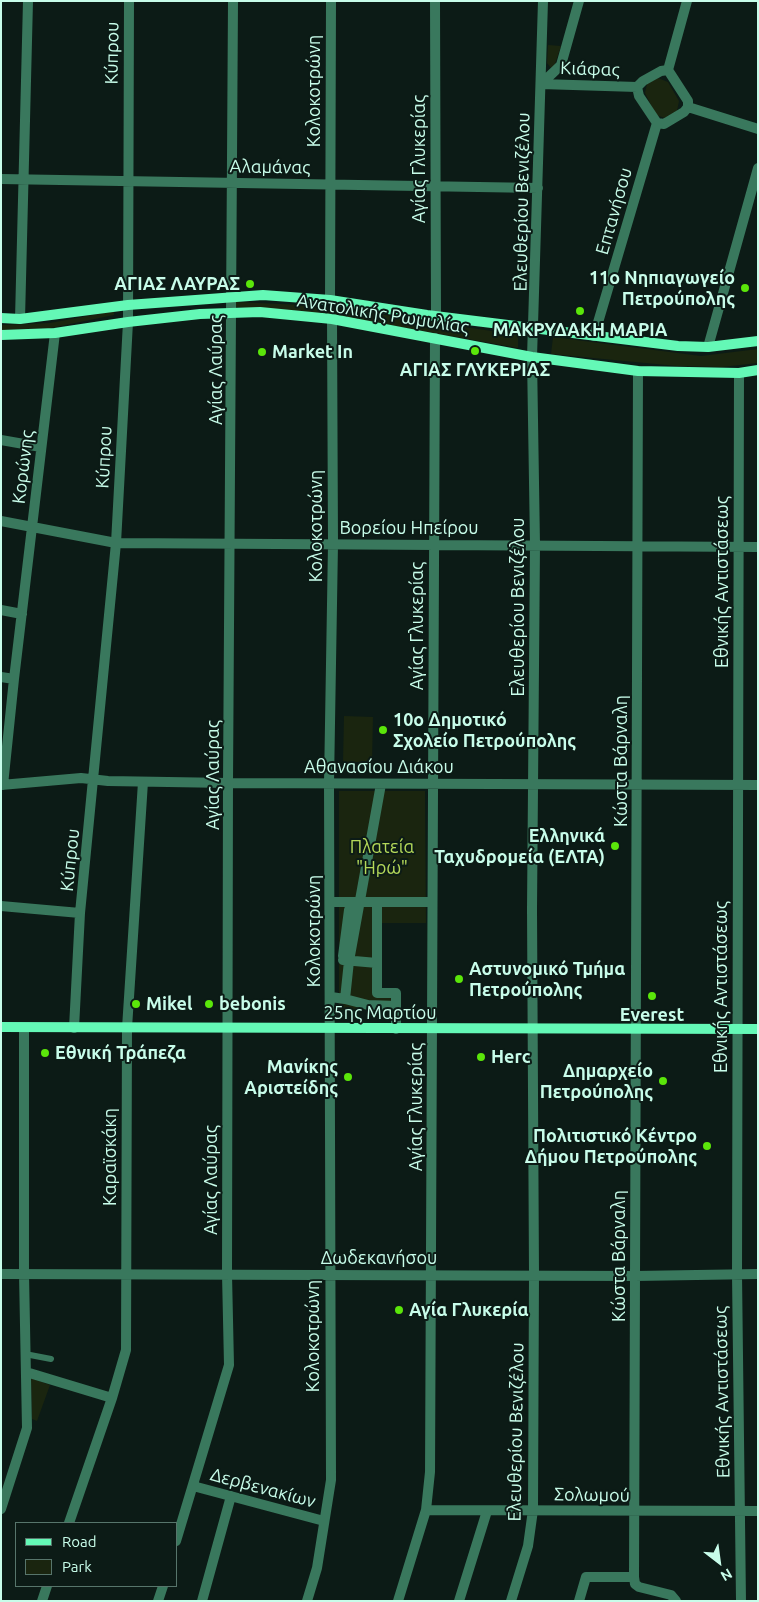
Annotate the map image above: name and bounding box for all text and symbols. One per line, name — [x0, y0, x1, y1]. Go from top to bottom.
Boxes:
street label: Κύπρου — [101, 21, 123, 85]
street label: Κολοκοτρώνη — [303, 35, 325, 147]
street label: Κιάφας — [560, 57, 620, 81]
street label: Αγίας Γλυκερίας — [408, 95, 430, 223]
street label: Ελευθερίου Βενιζέλου — [510, 112, 534, 292]
street label: Αλαμάνας — [229, 155, 311, 179]
street label: Επτανήσου — [591, 165, 637, 257]
place label: 11ο Νηπιαγωγείο Πετρούπολης — [589, 267, 735, 310]
place label: ΑΓΙΑΣ ΛΑΥΡΑΣ — [114, 273, 240, 295]
marker: ΑΓΙΑΣ ΛΑΥΡΑΣ — [244, 278, 256, 290]
marker: 11ο Νηπιαγωγείο Πετρούπολης — [739, 282, 751, 294]
street label: Ανατολικής Ρωμυλίας — [296, 290, 470, 338]
marker: ΜΑΚΡΥΔΑΚΗ ΜΑΡΙΑ — [574, 305, 586, 317]
street label: Αγίας Λαύρας — [205, 315, 227, 425]
place label: ΜΑΚΡΥΔΑΚΗ ΜΑΡΙΑ — [493, 319, 667, 341]
place label: Market In — [272, 341, 353, 363]
marker: ΑΓΙΑΣ ΓΛΥΚΕΡΙΑΣ — [469, 345, 481, 357]
marker: Market In — [256, 346, 268, 358]
place label: ΑΓΙΑΣ ΓΛΥΚΕΡΙΑΣ — [400, 359, 550, 381]
street label: Κύπρου — [92, 425, 116, 489]
street label: Κορώνης — [8, 429, 38, 505]
street label: Κολοκοτρώνη — [305, 470, 327, 582]
street label: Εθνικής Αντιστάσεως — [711, 496, 733, 668]
street label: Βορείου Ηπείρου — [339, 517, 479, 539]
street label: Ελευθερίου Βενιζέλου — [507, 517, 529, 697]
street label: Αγίας Γλυκερίας — [406, 562, 428, 690]
street label: Κώστα Βάρναλη — [610, 695, 632, 827]
place label: 10ο Δημοτικό Σχολείο Πετρούπολης — [393, 709, 576, 752]
street label: Αγίας Λαύρας — [202, 720, 224, 830]
marker: 10ο Δημοτικό Σχολείο Πετρούπολης — [377, 724, 389, 736]
street label: Αθανασίου Διάκου — [304, 756, 454, 778]
place label: Ελληνικά Ταχυδρομεία (ΕΛΤΑ) — [434, 825, 605, 868]
street label: Κύπρου — [56, 828, 84, 892]
park label: Πλατεία "Ηρώ" — [350, 836, 414, 879]
marker: Ελληνικά Ταχυδρομεία (ΕΛΤΑ) — [609, 840, 621, 852]
street label: Κολοκοτρώνη — [303, 875, 325, 987]
street label: Εθνικής Αντιστάσεως — [710, 901, 732, 1073]
place label: Αστυνομικό Τμήμα Πετρούπολης — [469, 958, 625, 1001]
marker: Αστυνομικό Τμήμα Πετρούπολης — [453, 973, 465, 985]
marker: Everest — [646, 990, 658, 1002]
place label: Mikel — [146, 993, 192, 1015]
place label: bebonis — [219, 993, 286, 1015]
marker: Mikel — [130, 998, 142, 1010]
marker: bebonis — [203, 998, 215, 1010]
street label: 25ης Μαρτίου — [323, 1002, 437, 1024]
place label: Everest — [620, 1004, 684, 1026]
place label: Εθνική Τράπεζα — [55, 1042, 186, 1064]
street label: Αγίας Γλυκερίας — [405, 1043, 427, 1171]
place label: Herc — [491, 1046, 531, 1068]
marker: Εθνική Τράπεζα — [39, 1047, 51, 1059]
marker: Herc — [475, 1051, 487, 1063]
place label: Μανίκης Αριστείδης — [244, 1056, 338, 1098]
place label: Δημαρχείο Πετρούπολης — [540, 1060, 653, 1102]
marker: Μανίκης Αριστείδης — [342, 1071, 354, 1083]
marker: Δημαρχείο Πετρούπολης — [657, 1075, 669, 1087]
street label: Καραϊσκάκη — [99, 1108, 121, 1206]
street label: Αγίας Λαύρας — [200, 1125, 222, 1235]
place label: Πολιτιστικό Κέντρο Δήμου Πετρούπολης — [525, 1125, 697, 1168]
marker: Πολιτιστικό Κέντρο Δήμου Πετρούπολης — [701, 1140, 713, 1152]
street label: Κώστα Βάρναλη — [608, 1190, 630, 1322]
street label: Δωδεκανήσου — [321, 1247, 437, 1269]
street label: Κολοκοτρώνη — [302, 1280, 324, 1392]
place label: Αγία Γλυκερία — [409, 1299, 529, 1321]
marker: Αγία Γλυκερία — [393, 1304, 405, 1316]
street label: Εθνικής Αντιστάσεως — [710, 1306, 734, 1478]
street label: Ελευθερίου Βενιζέλου — [504, 1342, 528, 1522]
street label: Δερβενακίων — [208, 1464, 318, 1512]
street label: Σολωμού — [554, 1484, 630, 1506]
legend — [15, 1522, 178, 1587]
text: Road — [62, 1533, 97, 1550]
north arrow — [694, 1537, 744, 1587]
text: Park — [62, 1558, 92, 1575]
text: N — [718, 1565, 735, 1585]

